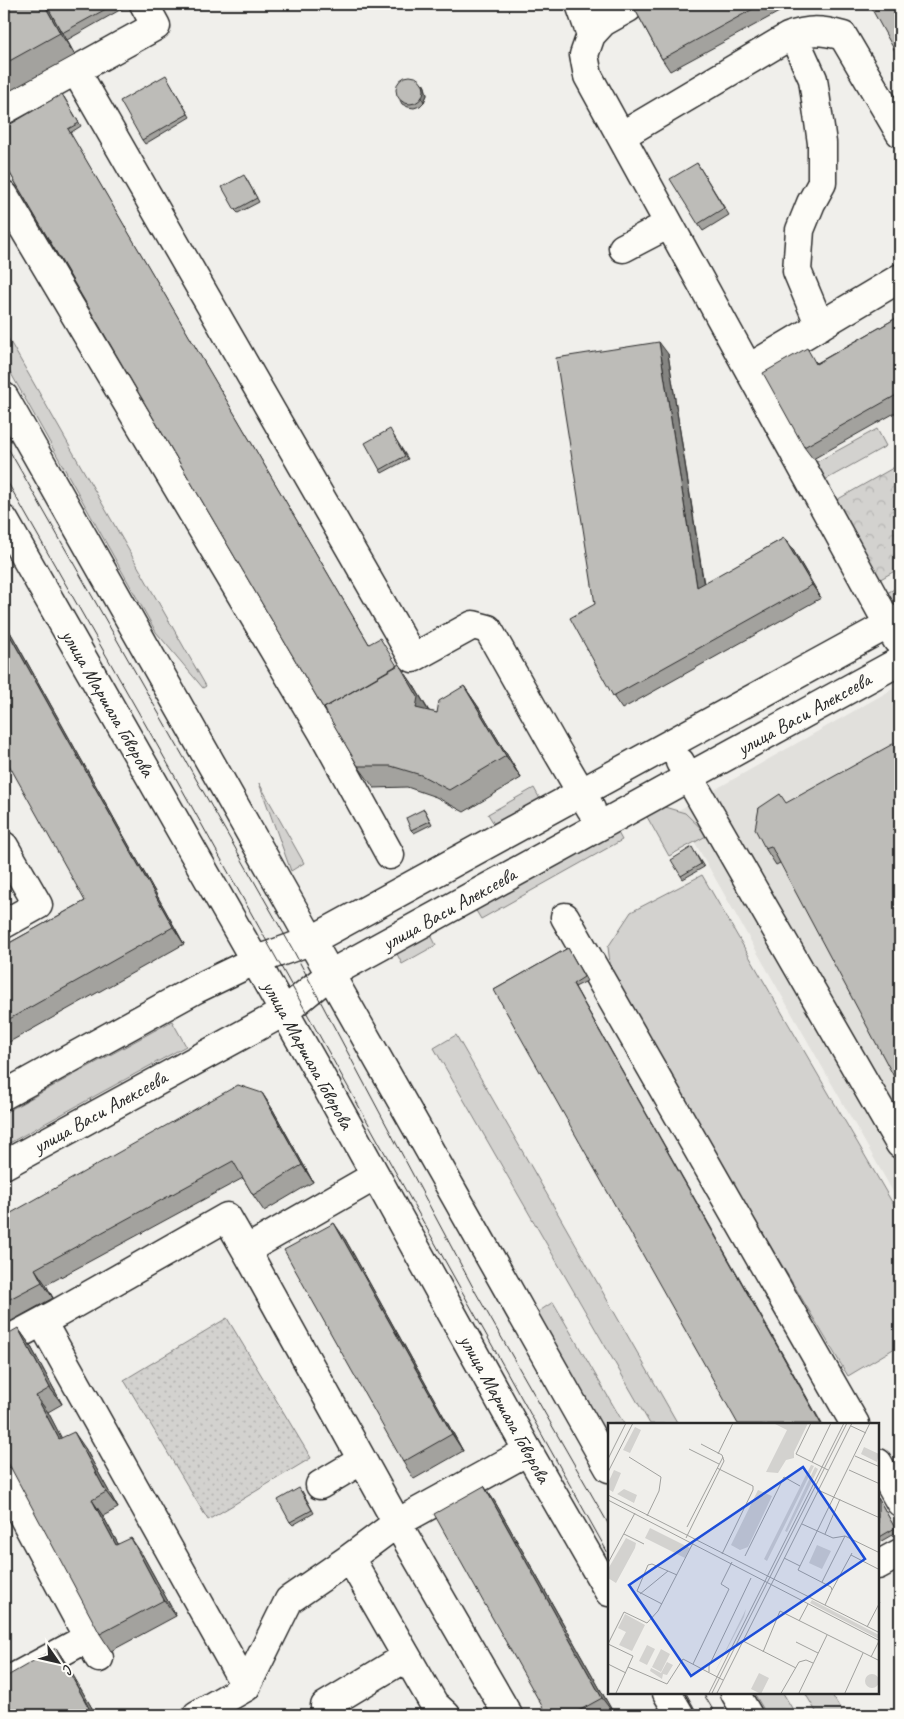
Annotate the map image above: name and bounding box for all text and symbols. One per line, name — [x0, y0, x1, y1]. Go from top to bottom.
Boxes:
street label: улица Маршала Говорова — [55, 624, 161, 782]
street label: улица Васи Алексеева — [732, 666, 877, 762]
street label: улица Васи Алексеева — [377, 861, 522, 957]
street label: улица Маршала Говорова — [256, 976, 360, 1135]
street label: улица Васи Алексеева — [28, 1064, 173, 1160]
street label: улица Маршала Говорова — [453, 1330, 557, 1489]
inset map — [608, 1423, 879, 1694]
north arrow — [32, 1636, 82, 1686]
text: С — [58, 1661, 77, 1678]

